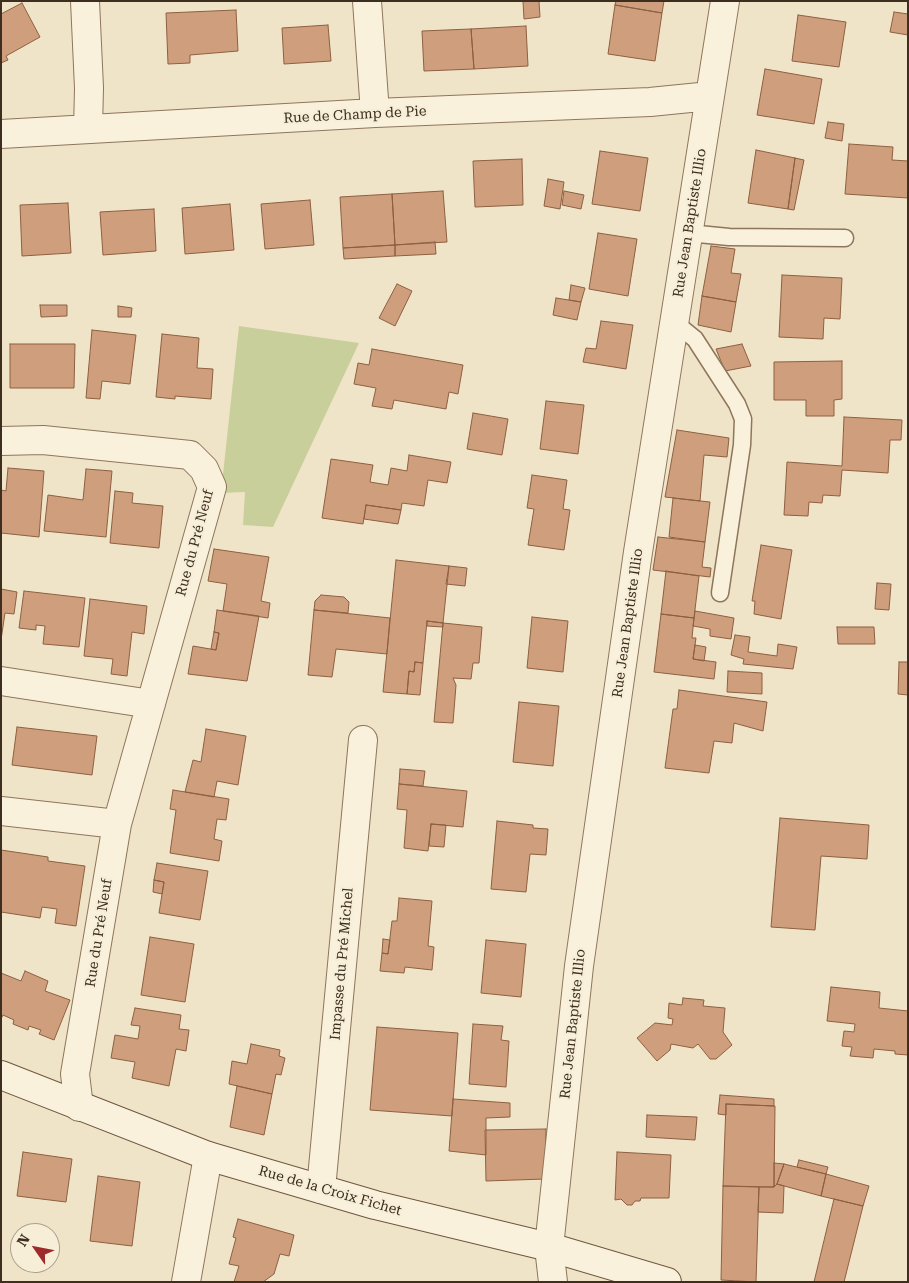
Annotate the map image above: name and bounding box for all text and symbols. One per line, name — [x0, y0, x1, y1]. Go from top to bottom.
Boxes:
street label: Rue de Champ de Pie — [283, 103, 427, 127]
street label: Rue Jean Baptiste Illio — [670, 147, 710, 299]
street label: Rue du Pré Neuf — [173, 488, 217, 598]
street label: Rue Jean Baptiste Illio — [609, 547, 647, 699]
street label: Rue du Pré Neuf — [82, 878, 116, 988]
street label: Impasse du Pré Michel — [327, 887, 357, 1041]
street label: Rue Jean Baptiste Illio — [557, 948, 589, 1100]
street label: Rue de la Croix Fichet — [256, 1163, 404, 1219]
north arrow — [10, 1223, 60, 1273]
text: N — [14, 1231, 33, 1249]

